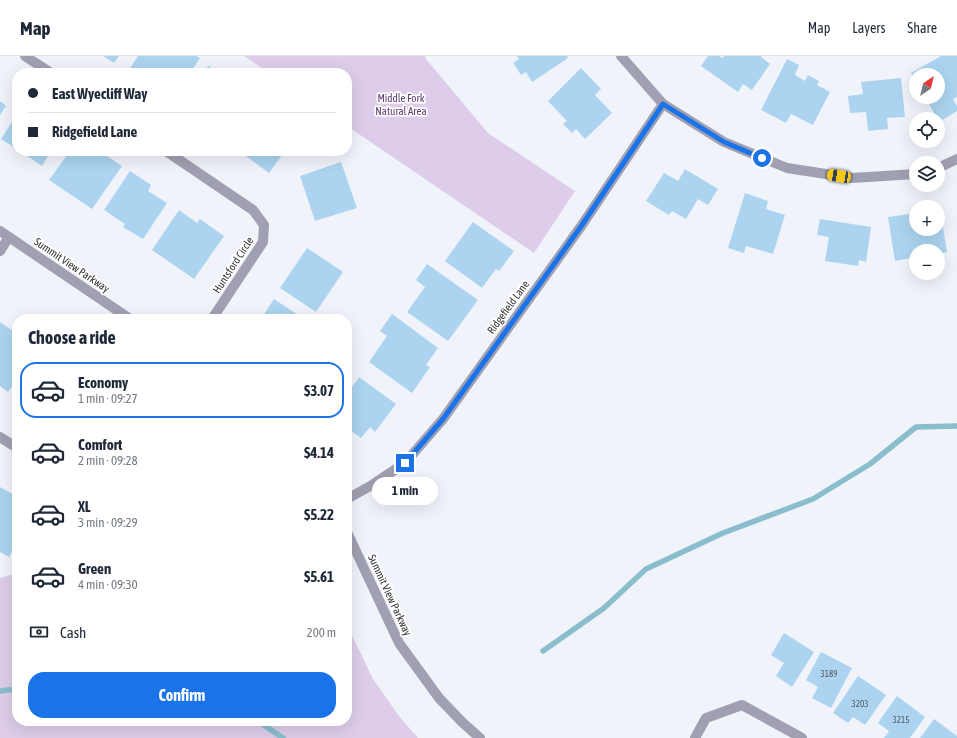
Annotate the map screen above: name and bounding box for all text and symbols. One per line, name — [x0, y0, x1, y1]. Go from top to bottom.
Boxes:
text: Map — [20, 17, 51, 39]
text: Map — [808, 20, 830, 36]
text: Layers — [852, 20, 885, 36]
text: Share — [907, 20, 937, 36]
north arrow — [909, 68, 945, 104]
map controls — [909, 68, 945, 280]
text: East Wyecliff Way — [52, 85, 147, 102]
park label: Middle Fork Natural Area — [375, 92, 427, 117]
button: locate — [909, 112, 945, 148]
text: Ridgefield Lane — [52, 123, 137, 140]
route start — [753, 149, 771, 167]
button: layers — [909, 156, 945, 192]
car — [826, 168, 852, 184]
button: + — [909, 200, 945, 236]
street label: Summit View Parkway — [32, 235, 112, 295]
street label: Huntsford Circle — [210, 235, 256, 295]
button: − — [909, 244, 945, 280]
street label: Ridgefield Lane — [485, 278, 531, 336]
text: Choose a ride — [28, 327, 116, 348]
icon: car — [30, 372, 66, 408]
text: Economy — [78, 374, 128, 391]
text: $3.07 — [304, 382, 334, 399]
text: 1 min · 09:27 — [78, 391, 138, 406]
icon: car — [30, 434, 66, 470]
text: Comfort — [78, 436, 122, 453]
text: $4.14 — [304, 444, 334, 461]
text: 2 min · 09:28 — [78, 453, 138, 468]
route end — [396, 454, 414, 472]
callout: 1 min — [372, 477, 438, 505]
text: 1 min — [392, 483, 418, 498]
icon: car — [30, 496, 66, 532]
text: XL — [78, 498, 91, 515]
text: $5.22 — [304, 506, 334, 523]
text: 3 min · 09:29 — [78, 515, 138, 530]
street label: Summit View Parkway — [366, 552, 414, 638]
icon: car — [30, 558, 66, 594]
text: Green — [78, 560, 111, 577]
text: $5.61 — [304, 568, 334, 585]
text: 4 min · 09:30 — [78, 577, 138, 592]
icon: cash — [28, 621, 50, 643]
text: Cash — [60, 624, 86, 641]
text: 200 m — [307, 625, 336, 640]
house number: 3189 — [821, 669, 837, 679]
button: Confirm — [28, 672, 336, 718]
house number: 3203 — [852, 699, 868, 709]
house number: 3215 — [893, 715, 909, 725]

